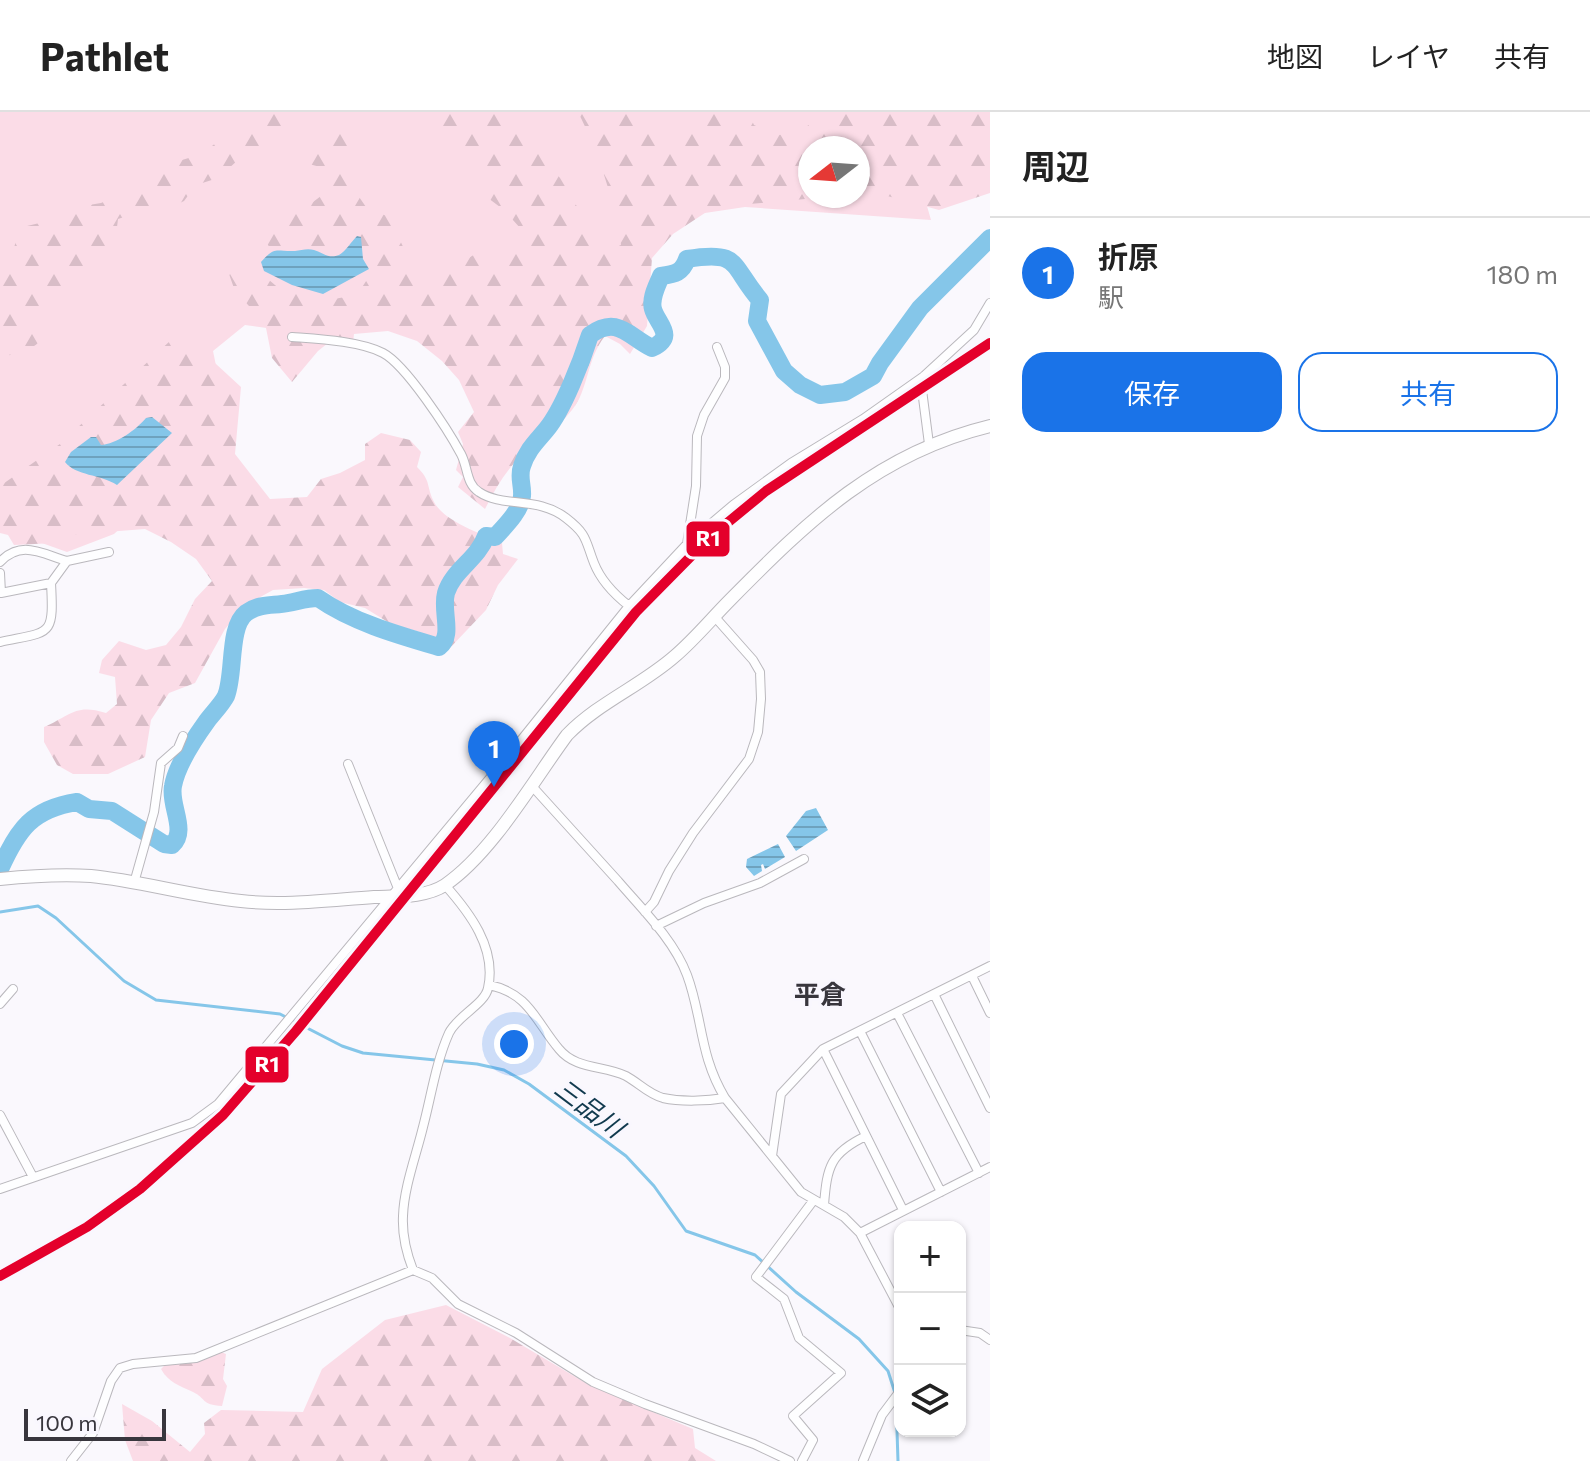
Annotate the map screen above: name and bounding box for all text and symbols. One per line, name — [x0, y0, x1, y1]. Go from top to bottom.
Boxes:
text: Pathlet — [40, 32, 169, 79]
text: 地図 — [1267, 39, 1323, 73]
text: レイヤ — [1367, 39, 1450, 73]
text: 共有 — [1494, 39, 1550, 73]
north arrow — [798, 136, 870, 208]
text: 周辺 — [1022, 144, 1090, 186]
text: 折原 — [1098, 237, 1158, 274]
text: 1 — [1042, 258, 1054, 289]
text: 180 m — [1486, 258, 1558, 289]
text: 駅 — [1098, 281, 1124, 312]
button: 保存 — [1022, 352, 1282, 432]
button: 共有 — [1298, 352, 1558, 432]
line badge: R1 — [685, 520, 731, 558]
text: R1 — [695, 524, 721, 551]
pin: 1 — [468, 721, 520, 787]
district label: 平倉 — [794, 978, 846, 1009]
your location — [494, 1024, 534, 1064]
line badge: R1 — [244, 1045, 290, 1084]
text: R1 — [254, 1050, 280, 1077]
water label: 三品川 — [550, 1071, 633, 1145]
map controls — [894, 1221, 966, 1437]
button: + — [894, 1221, 966, 1293]
button: − — [894, 1293, 966, 1365]
button: layers — [894, 1365, 966, 1437]
scale bar — [24, 1405, 166, 1441]
text: 100 m — [36, 1409, 98, 1436]

